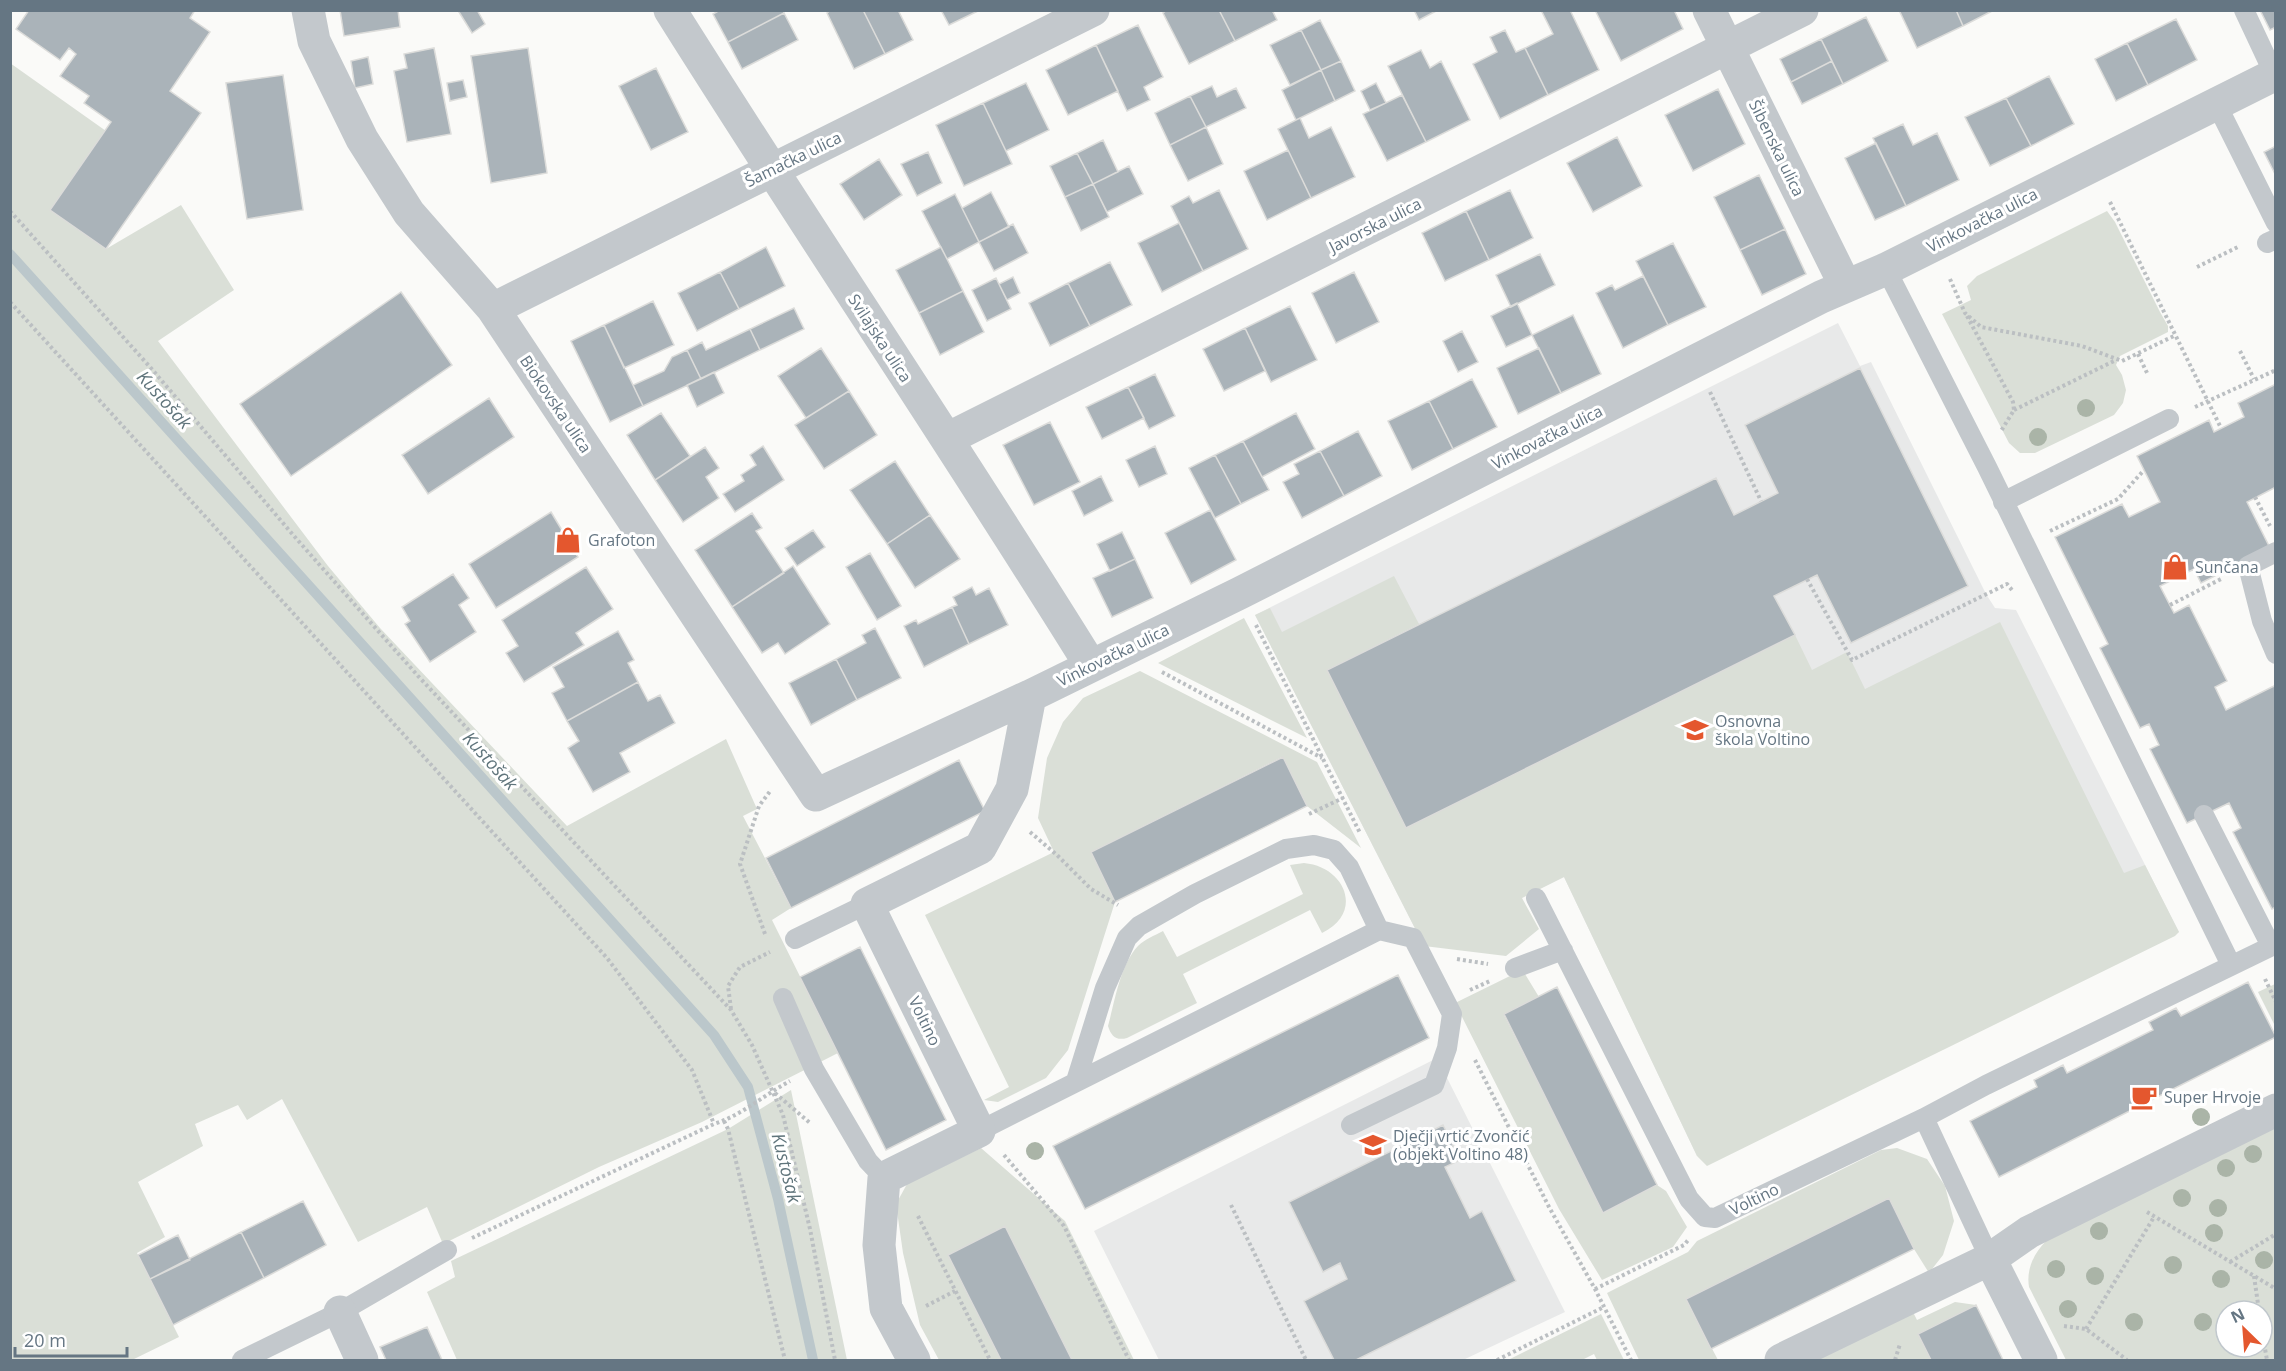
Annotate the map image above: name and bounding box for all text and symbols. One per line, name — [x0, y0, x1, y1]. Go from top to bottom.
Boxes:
street label: Šibenska ulica — [1744, 96, 1810, 200]
street label: Šamačka ulica — [741, 126, 845, 192]
street label: Vinkovačka ulica — [1923, 183, 2041, 257]
street label: Javorska ulica — [1323, 192, 1425, 259]
street label: Svilajska ulica — [843, 290, 917, 386]
street label: Biokovska ulica — [515, 351, 597, 457]
water label: Kustošak — [132, 365, 198, 435]
street label: Vinkovačka ulica — [1488, 400, 1606, 474]
shop icon: Grafoton — [553, 525, 583, 555]
place label: Grafoton — [588, 529, 655, 551]
shop icon: Sunčana — [2160, 552, 2190, 582]
place label: Sunčana — [2195, 556, 2259, 578]
street label: Vinkovačka ulica — [1053, 618, 1173, 692]
place label: Osnovna škola Voltino — [1715, 710, 1810, 750]
school or university icon: Osnovna škola Voltino — [1680, 715, 1710, 745]
water label: Kustošak — [458, 726, 524, 796]
street label: Voltino — [904, 993, 946, 1049]
cafe icon: Super Hrvoje — [2129, 1082, 2159, 1112]
place label: Super Hrvoje — [2164, 1086, 2261, 1108]
place label: Dječji vrtić Zvončić (objekt Voltino 48) — [1393, 1125, 1530, 1165]
water label: Kustošak — [767, 1130, 807, 1206]
school or university icon: Dječji vrtić Zvončić (objekt Voltino 48) — [1358, 1130, 1388, 1160]
street label: Voltino — [1726, 1178, 1782, 1220]
north arrow — [2214, 1299, 2274, 1359]
text: N — [2227, 1303, 2248, 1328]
scale bar — [15, 1320, 128, 1358]
text: 20 m — [24, 1328, 66, 1352]

